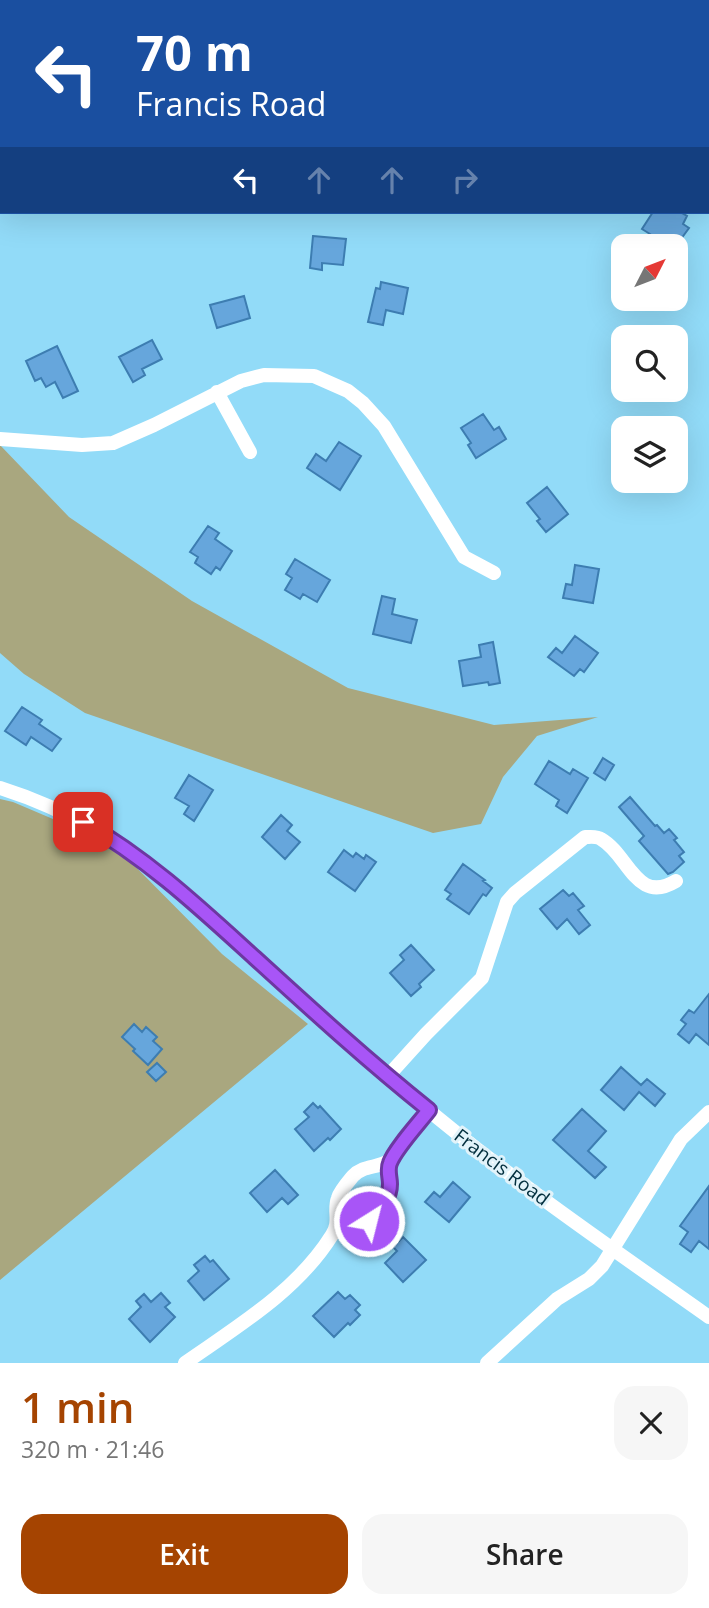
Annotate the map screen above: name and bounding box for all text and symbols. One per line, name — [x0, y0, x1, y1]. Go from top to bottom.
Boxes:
text: 70 m — [136, 19, 253, 85]
icon: left — [21, 28, 112, 119]
text: Francis Road — [136, 82, 326, 125]
icon: left — [227, 161, 265, 199]
icon: ahead — [300, 161, 338, 199]
icon: ahead — [373, 161, 411, 199]
icon: right — [446, 161, 484, 199]
north arrow — [611, 234, 688, 312]
map controls — [611, 234, 688, 493]
button: search — [611, 325, 688, 402]
button: layers — [611, 416, 688, 493]
pin — [53, 792, 113, 852]
icon: arrive — [64, 803, 102, 841]
street label: Francis Road — [449, 1123, 555, 1211]
position arrow — [332, 1184, 406, 1258]
text: 1 min — [21, 1378, 134, 1435]
button: close — [614, 1386, 688, 1460]
text: 320 m · 21:46 — [21, 1433, 164, 1465]
button: Exit — [21, 1514, 348, 1594]
button: Share — [362, 1514, 688, 1594]

